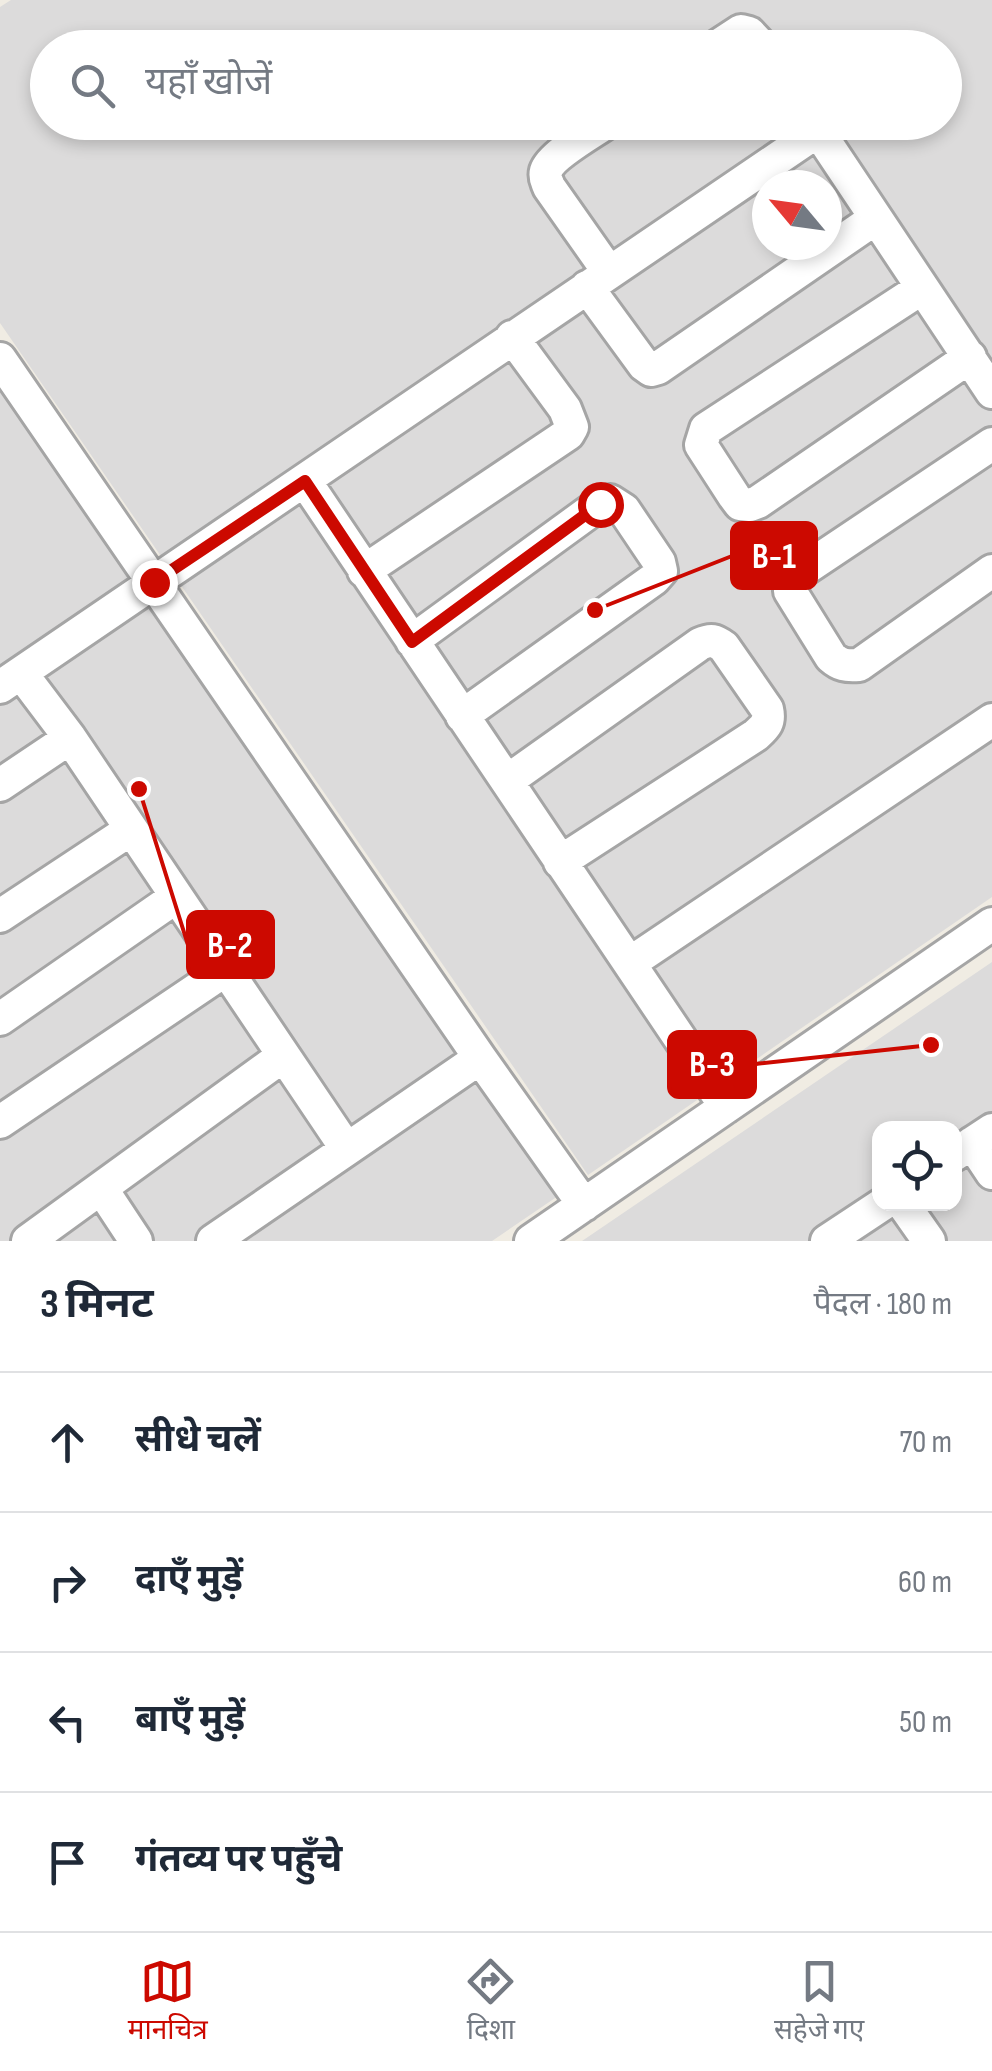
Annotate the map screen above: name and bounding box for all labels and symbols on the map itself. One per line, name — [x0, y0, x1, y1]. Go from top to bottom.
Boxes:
north arrow — [752, 170, 842, 260]
route start — [578, 482, 624, 528]
callout: B-1 — [732, 523, 816, 588]
text: B-1 — [752, 536, 796, 579]
route end — [132, 560, 178, 606]
callout: B-2 — [188, 912, 273, 977]
text: B-2 — [207, 925, 253, 968]
callout: B-3 — [669, 1032, 755, 1097]
text: B-3 — [689, 1044, 735, 1087]

